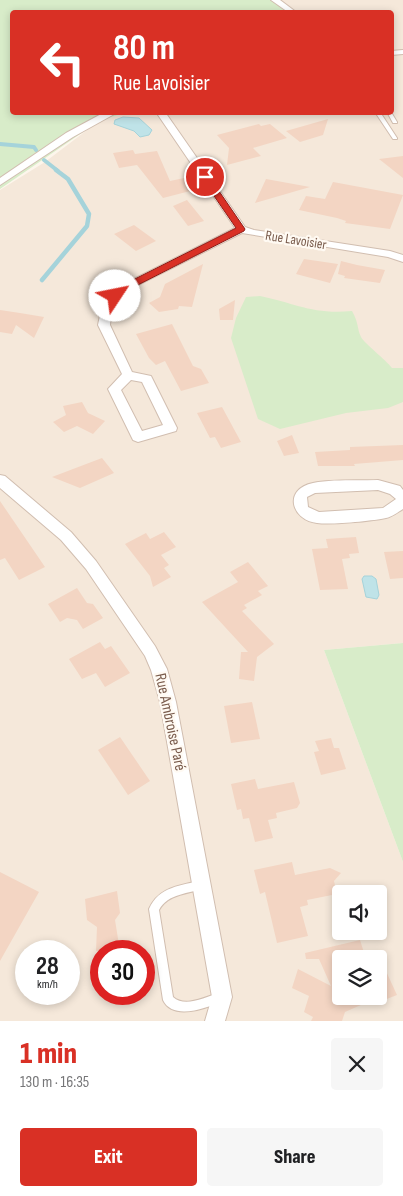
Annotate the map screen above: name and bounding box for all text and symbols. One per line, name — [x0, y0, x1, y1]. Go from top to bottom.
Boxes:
text: 80 m — [113, 27, 175, 70]
icon: left — [30, 30, 95, 95]
text: Rue Lavoisier — [113, 70, 210, 97]
pin — [184, 156, 226, 198]
icon: arrive — [191, 163, 219, 191]
street label: Rue Lavoisier — [264, 227, 328, 253]
position arrow — [88, 269, 140, 321]
street label: Rue Ambroise Paré — [150, 671, 190, 773]
map controls — [332, 885, 387, 1005]
button: sound — [332, 885, 387, 940]
speed limit sign: 30 — [90, 940, 155, 1005]
button: layers — [332, 950, 387, 1005]
text: 28 — [36, 951, 59, 982]
text: km/h — [37, 977, 58, 992]
text: 1 min — [20, 1036, 77, 1072]
button: close — [331, 1038, 383, 1090]
text: 130 m · 16:35 — [20, 1073, 89, 1092]
button: Exit — [20, 1128, 197, 1186]
button: Share — [207, 1128, 383, 1186]

